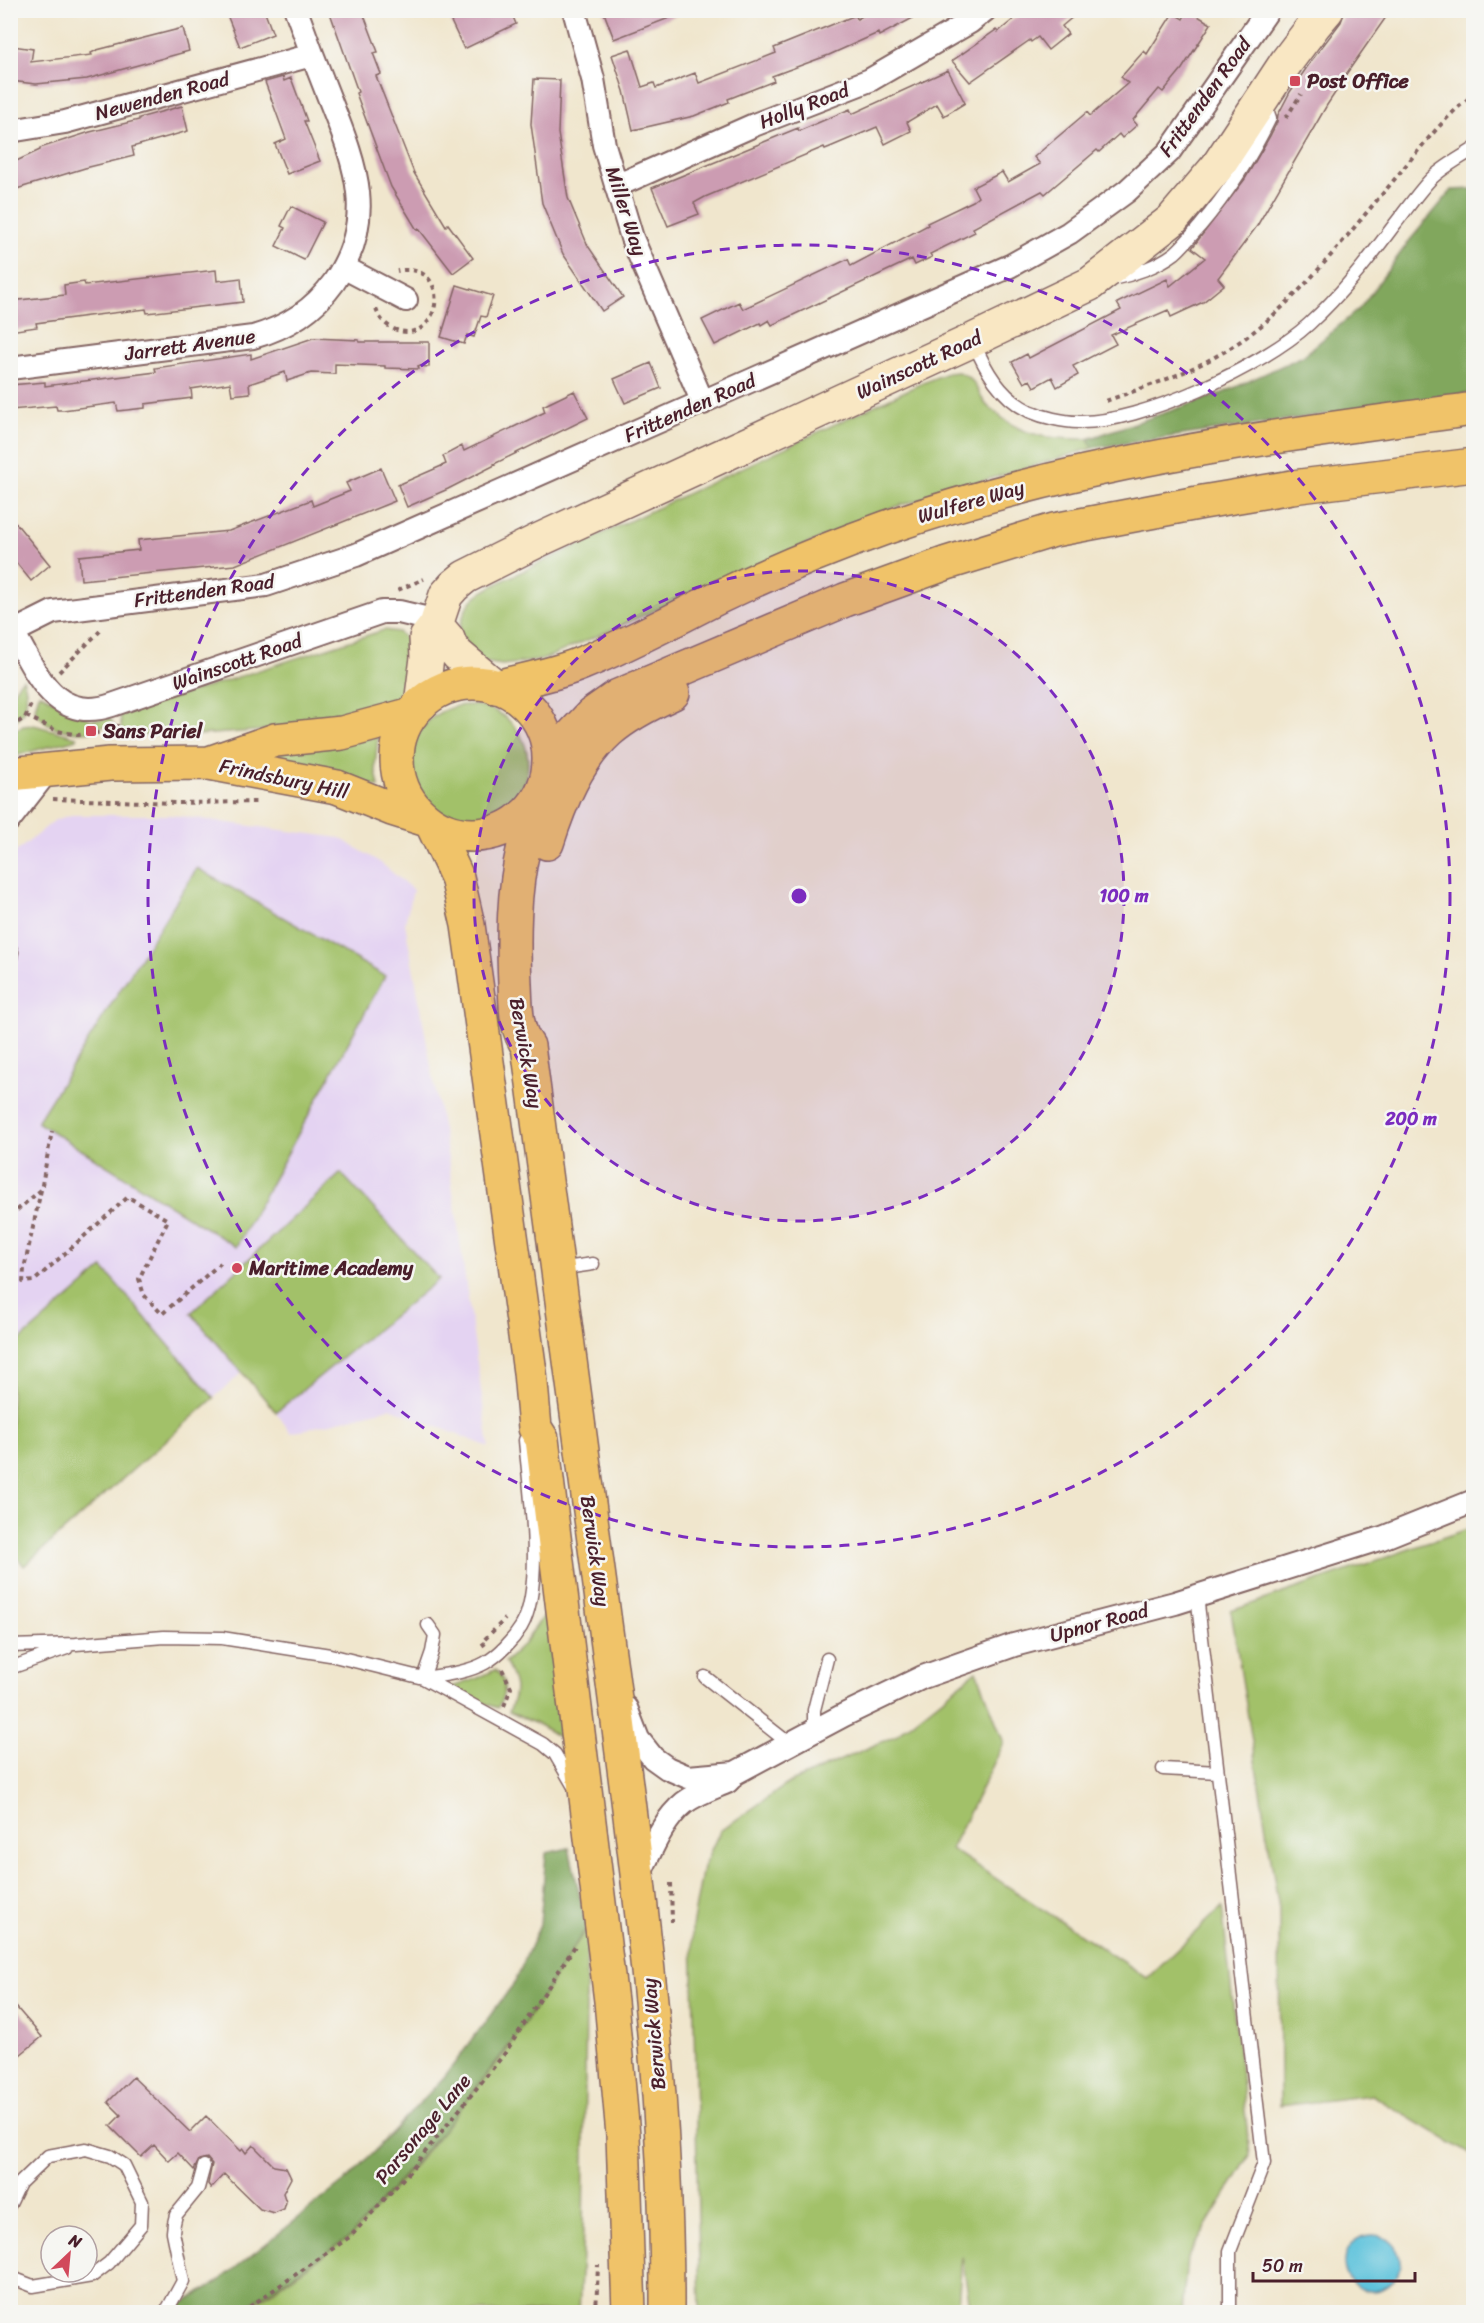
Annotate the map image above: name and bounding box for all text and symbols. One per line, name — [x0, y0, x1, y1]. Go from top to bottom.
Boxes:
street label: Frittenden Road — [1149, 28, 1262, 164]
street label: Newenden Road — [91, 61, 235, 131]
place label: Post Office — [1307, 64, 1410, 99]
street label: Holly Road — [754, 72, 856, 139]
marker: Post Office — [1288, 74, 1302, 88]
street label: Miller Way — [595, 161, 657, 261]
street label: Jarrett Avenue — [121, 319, 258, 372]
street label: Wainscott Road — [850, 320, 989, 409]
street label: Frittenden Road — [618, 363, 763, 453]
street label: Wulfere Way — [913, 470, 1029, 534]
street label: Frittenden Road — [132, 564, 278, 618]
street label: Wainscott Road — [167, 623, 308, 701]
place label: Sans Pariel — [102, 714, 204, 749]
marker: Sans Pariel — [84, 724, 98, 738]
street label: Frindsbury Hill — [216, 748, 352, 810]
text: 100 m — [1100, 880, 1149, 912]
centre of rings — [789, 886, 809, 906]
street label: Berwick Way — [499, 995, 553, 1112]
text: 200 m — [1384, 1103, 1437, 1135]
place label: Maritime Academy — [248, 1251, 414, 1286]
marker: Maritime Academy — [230, 1261, 244, 1275]
street label: Berwick Way — [570, 1493, 620, 1610]
street label: Upnor Road — [1046, 1593, 1154, 1653]
street label: Berwick Way — [632, 1976, 676, 2091]
street label: Parsonage Lane — [366, 2065, 480, 2192]
north arrow — [39, 2224, 99, 2284]
text: N — [63, 2225, 88, 2257]
scale bar — [1253, 2245, 1415, 2283]
text: 50 m — [1262, 2250, 1303, 2282]

